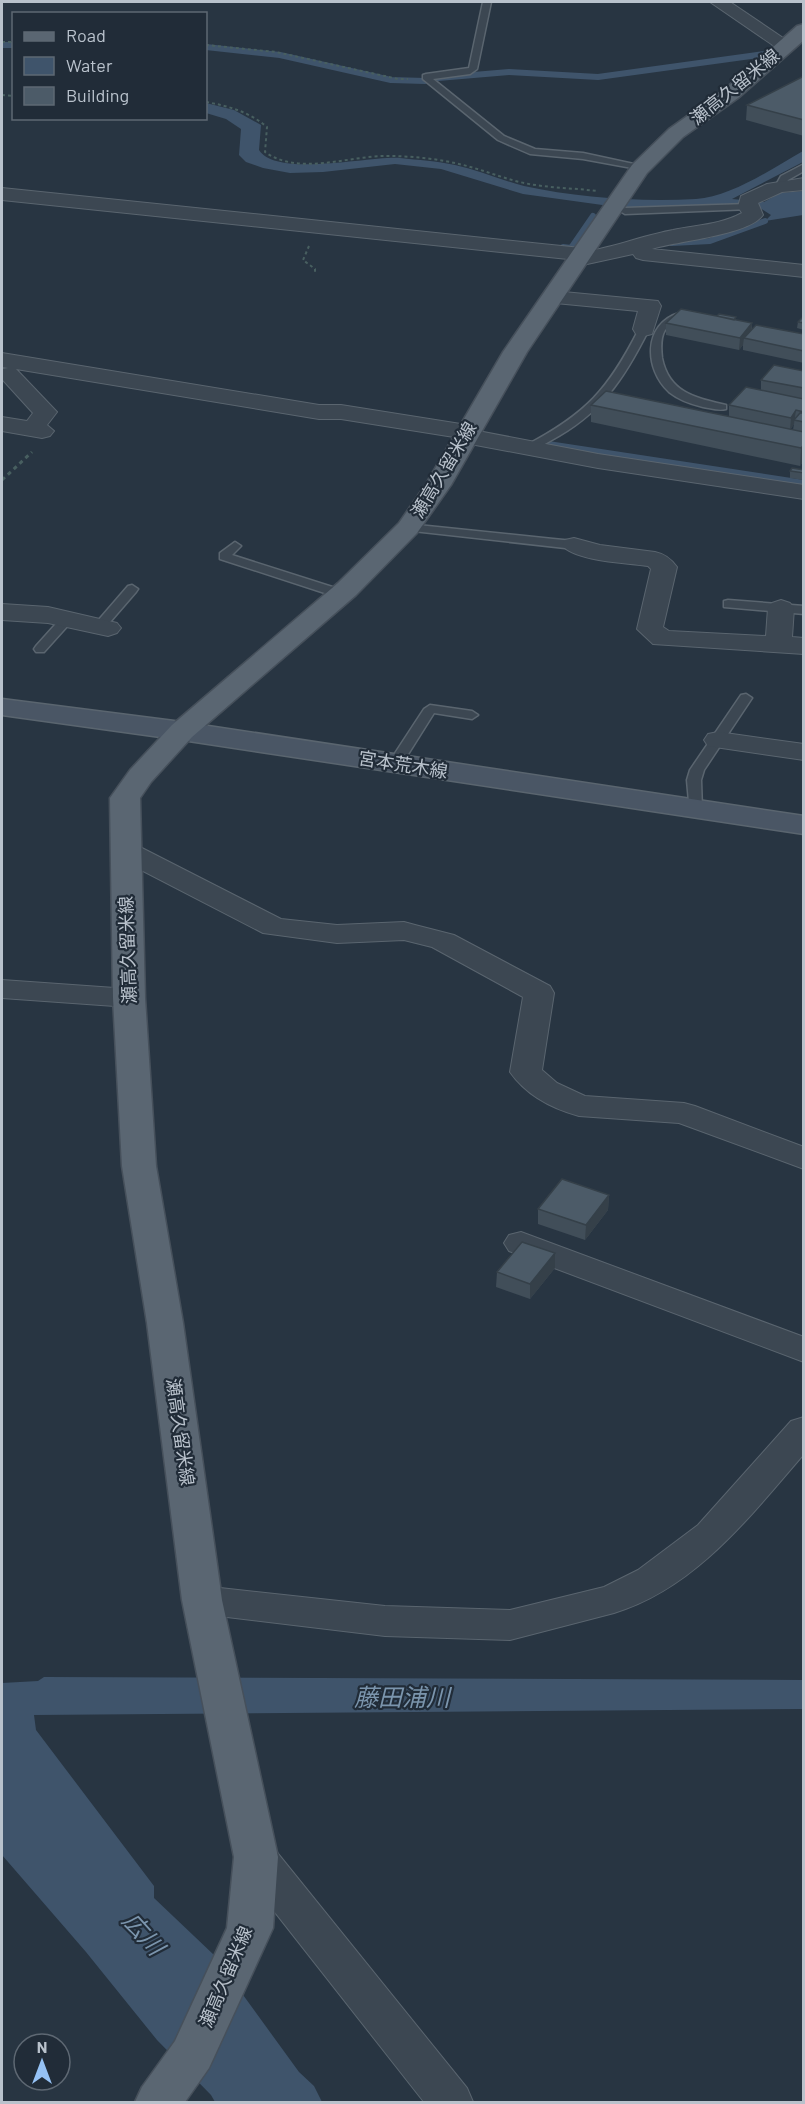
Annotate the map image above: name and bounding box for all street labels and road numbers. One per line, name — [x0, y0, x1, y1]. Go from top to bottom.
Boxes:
street label: 瀬高久留米線 — [685, 44, 783, 129]
street label: 瀬高久留米線 — [406, 418, 480, 521]
street label: 宮本荒木線 — [357, 746, 449, 782]
street label: 瀬高久留米線 — [114, 896, 140, 1004]
street label: 瀬高久留米線 — [163, 1377, 199, 1487]
street label: 瀬高久留米線 — [194, 1923, 256, 2031]

